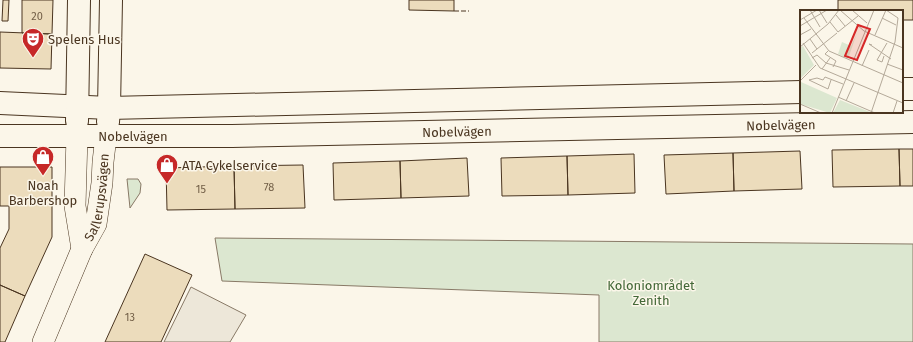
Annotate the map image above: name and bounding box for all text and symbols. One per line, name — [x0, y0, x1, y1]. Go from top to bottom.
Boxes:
house number: 20 — [31, 10, 43, 23]
inset map — [800, 10, 903, 113]
theatre icon: Spelens Hus — [20, 26, 46, 59]
place label: Spelens Hus — [48, 32, 120, 47]
street label: Nobelvägen — [746, 117, 816, 133]
street label: Nobelvägen — [422, 123, 492, 140]
street label: Nobelvägen — [98, 129, 168, 144]
shop icon: Noah Barbershop — [30, 144, 56, 177]
street label: Sallerupsvägen — [81, 152, 111, 244]
shop icon: ATA Cykelservice — [154, 152, 180, 185]
place label: ATA Cykelservice — [182, 158, 278, 173]
place label: Noah Barbershop — [9, 178, 77, 208]
house number: 78 — [264, 181, 274, 194]
house number: 15 — [196, 183, 207, 196]
park label: Koloniområdet Zenith — [607, 278, 695, 308]
house number: 13 — [125, 311, 135, 324]

